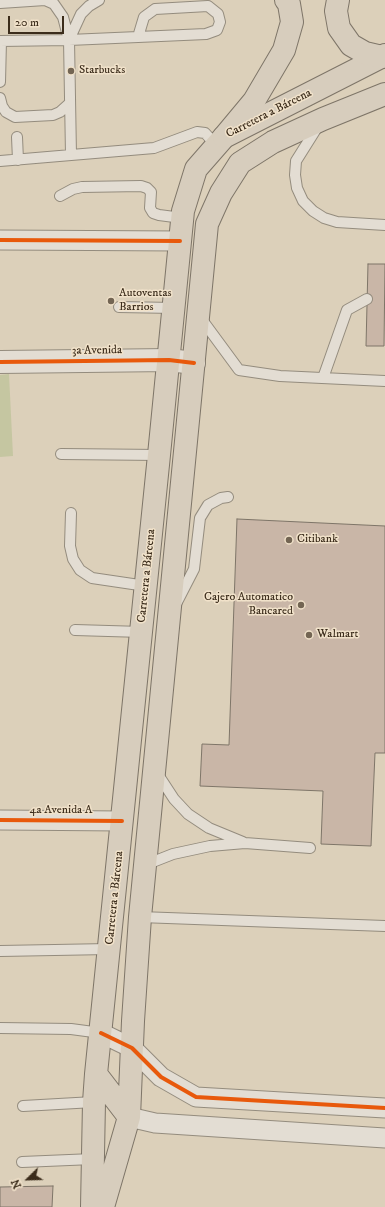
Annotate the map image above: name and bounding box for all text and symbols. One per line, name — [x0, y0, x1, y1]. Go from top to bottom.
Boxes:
scale bar — [10, 8, 66, 34]
text: 20 m — [15, 15, 39, 30]
place label: Starbucks — [79, 64, 125, 78]
marker: Starbucks — [66, 66, 76, 76]
street label: Carretera a Bárcena — [224, 86, 314, 142]
place label: Autoventas Barrios — [119, 287, 171, 315]
marker: Autoventas Barrios — [106, 296, 116, 306]
street label: 3a Avenida — [72, 343, 122, 359]
street label: Carretera a Bárcena — [135, 528, 159, 624]
place label: Citibank — [297, 533, 338, 547]
marker: Citibank — [284, 535, 294, 545]
place label: Cajero Automatico Bancared — [204, 591, 293, 619]
marker: Cajero Automatico Bancared — [296, 600, 306, 610]
place label: Walmart — [317, 628, 358, 642]
marker: Walmart — [304, 630, 314, 640]
street label: 4a Avenida A — [30, 804, 92, 818]
street label: Carretera a Bárcena — [103, 850, 127, 946]
north arrow — [8, 1159, 48, 1199]
text: N — [9, 1177, 25, 1191]

